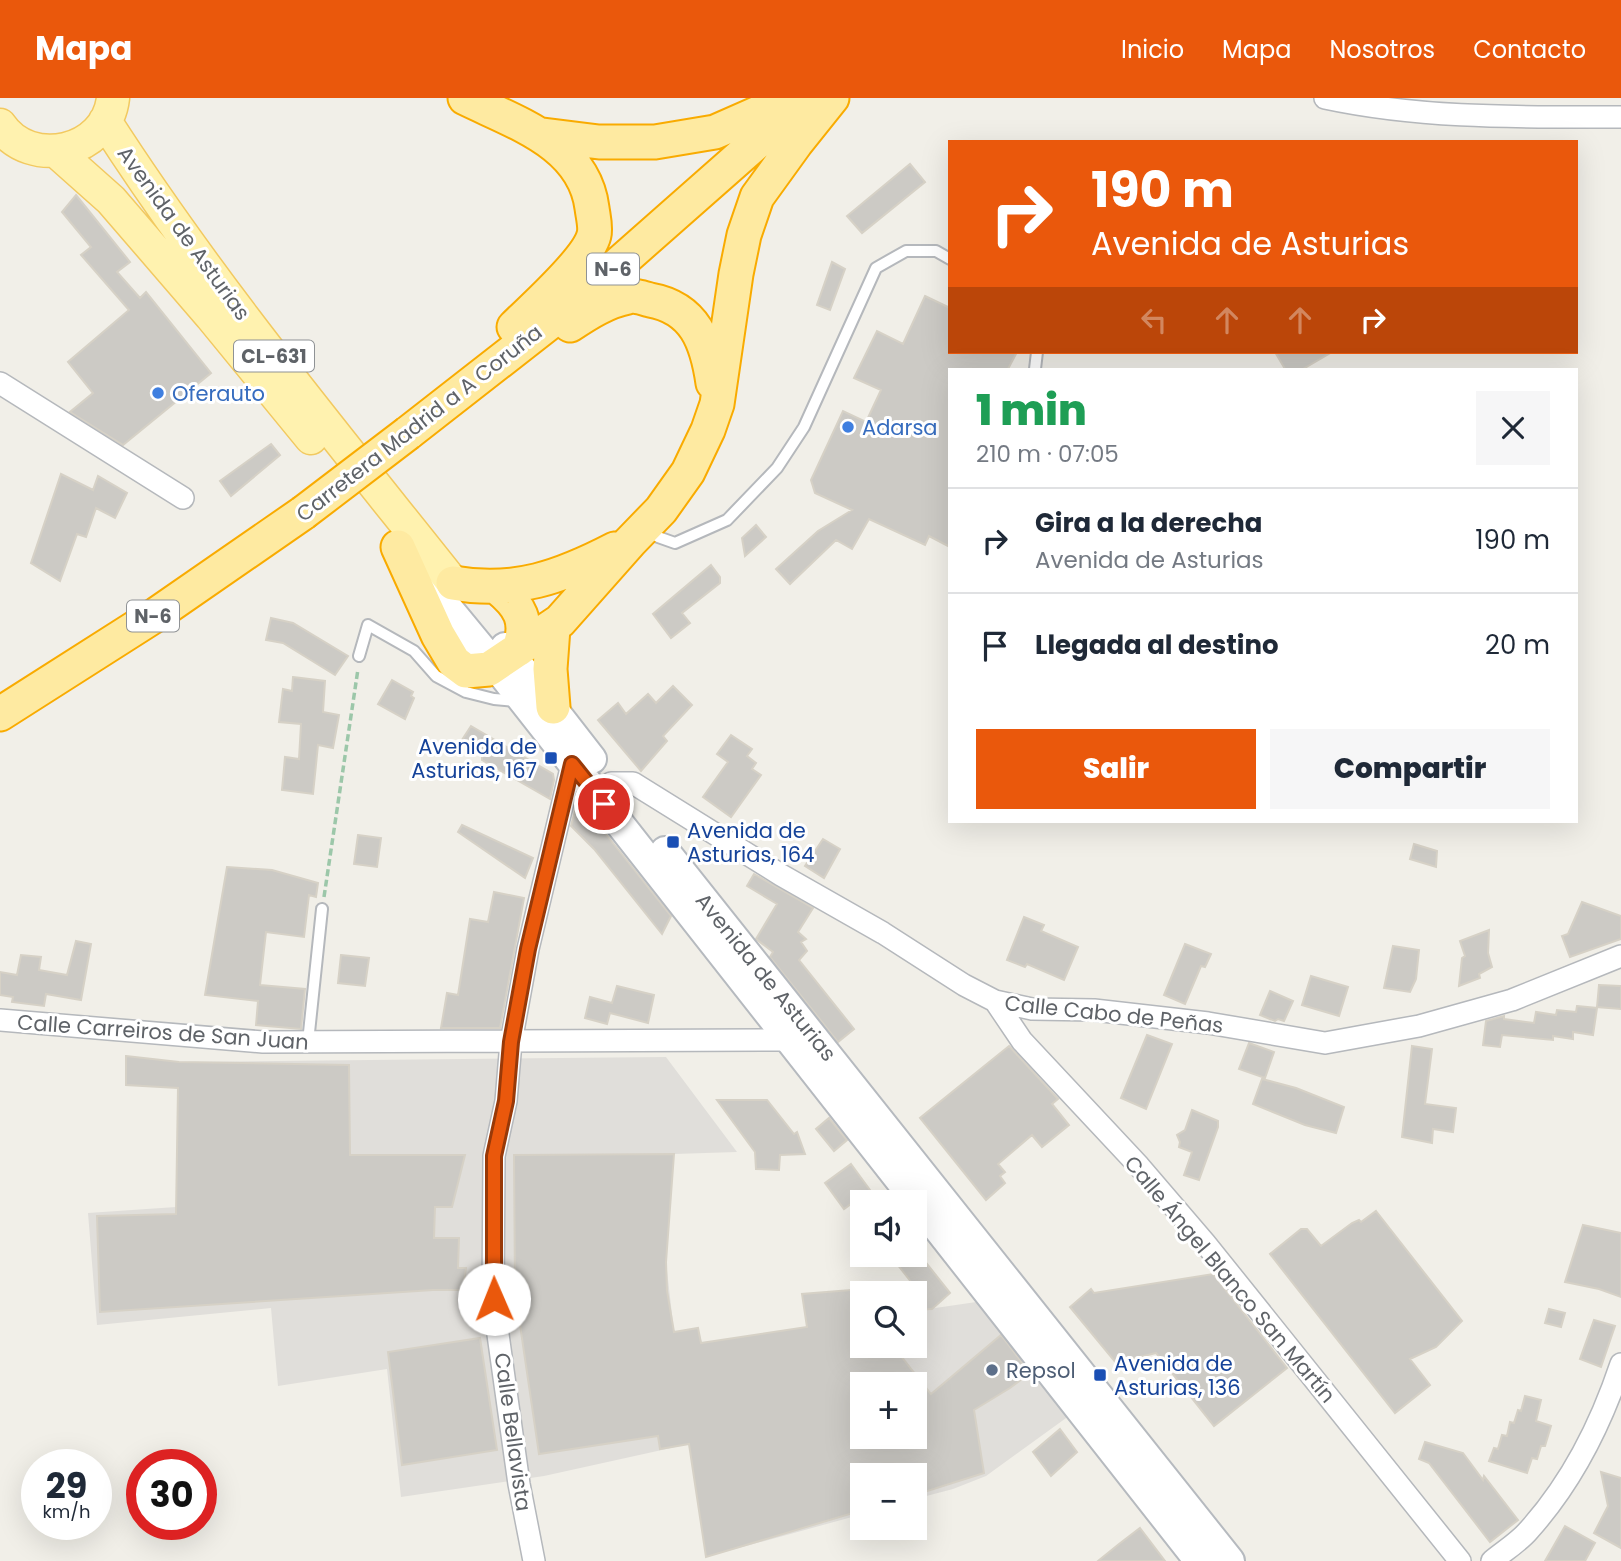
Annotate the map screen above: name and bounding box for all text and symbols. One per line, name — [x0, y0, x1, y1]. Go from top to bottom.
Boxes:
text: Mapa — [35, 25, 133, 72]
text: Inicio — [1121, 33, 1184, 66]
text: Mapa — [1222, 33, 1291, 66]
text: Nosotros — [1329, 33, 1435, 66]
text: Contacto — [1473, 33, 1586, 66]
street label: Avenida de Asturias — [111, 140, 257, 326]
text: 190 m — [1091, 156, 1234, 224]
icon: right — [976, 168, 1067, 259]
text: Avenida de Asturias — [1091, 221, 1409, 266]
road number: N-6 — [587, 253, 639, 284]
icon: left — [1135, 301, 1173, 339]
icon: ahead — [1208, 301, 1246, 339]
icon: ahead — [1281, 301, 1319, 339]
icon: right — [1354, 301, 1392, 339]
street label: Carretera Madrid a A Coruña — [290, 318, 548, 528]
road number: CL-631 — [234, 340, 314, 372]
place label: Oferauto — [172, 379, 265, 408]
text: 1 min — [976, 381, 1087, 440]
marker: Oferauto — [150, 385, 166, 401]
button: close — [1476, 391, 1550, 465]
place label: Adarsa — [862, 413, 938, 442]
marker: Adarsa — [840, 419, 856, 435]
text: 210 m · 07:05 — [976, 438, 1119, 470]
text: Gira a la derecha — [1035, 505, 1263, 541]
icon: right — [976, 522, 1014, 560]
text: 190 m — [1475, 522, 1550, 558]
text: Avenida de Asturias — [1035, 544, 1264, 576]
road number: N-6 — [127, 601, 179, 632]
icon: arrive — [976, 627, 1014, 665]
text: Llegada al destino — [1035, 627, 1279, 663]
text: 20 m — [1485, 627, 1550, 663]
button: Salir — [976, 729, 1256, 809]
button: Compartir — [1270, 729, 1550, 809]
place label: Avenida de Asturias, 167 — [411, 732, 537, 785]
marker: Avenida de Asturias, 167 — [543, 750, 559, 766]
pin — [574, 774, 634, 834]
icon: arrive — [585, 785, 623, 823]
place label: Avenida de Asturias, 164 — [687, 816, 814, 869]
marker: Avenida de Asturias, 164 — [665, 834, 681, 850]
street label: Avenida de Asturias — [689, 887, 843, 1067]
street label: Calle Cabo de Peñas — [1003, 988, 1225, 1040]
street label: Calle Carreiros de San Juan — [16, 1007, 310, 1057]
street label: Calle Ángel Blanco San Martín — [1118, 1149, 1342, 1409]
map controls — [850, 1190, 927, 1540]
button: sound — [850, 1190, 927, 1267]
position arrow — [457, 1262, 531, 1336]
button: search — [850, 1281, 927, 1358]
place label: Avenida de Asturias, 136 — [1114, 1349, 1241, 1402]
street label: Calle Bellavista — [488, 1351, 538, 1513]
place label: Repsol — [1006, 1356, 1076, 1385]
marker: Repsol — [984, 1362, 1000, 1378]
marker: Avenida de Asturias, 136 — [1092, 1367, 1108, 1383]
button: + — [850, 1372, 927, 1449]
speed limit sign: 30 — [126, 1449, 217, 1540]
text: 29 — [46, 1461, 87, 1510]
button: − — [850, 1463, 927, 1540]
text: km/h — [43, 1499, 90, 1524]

